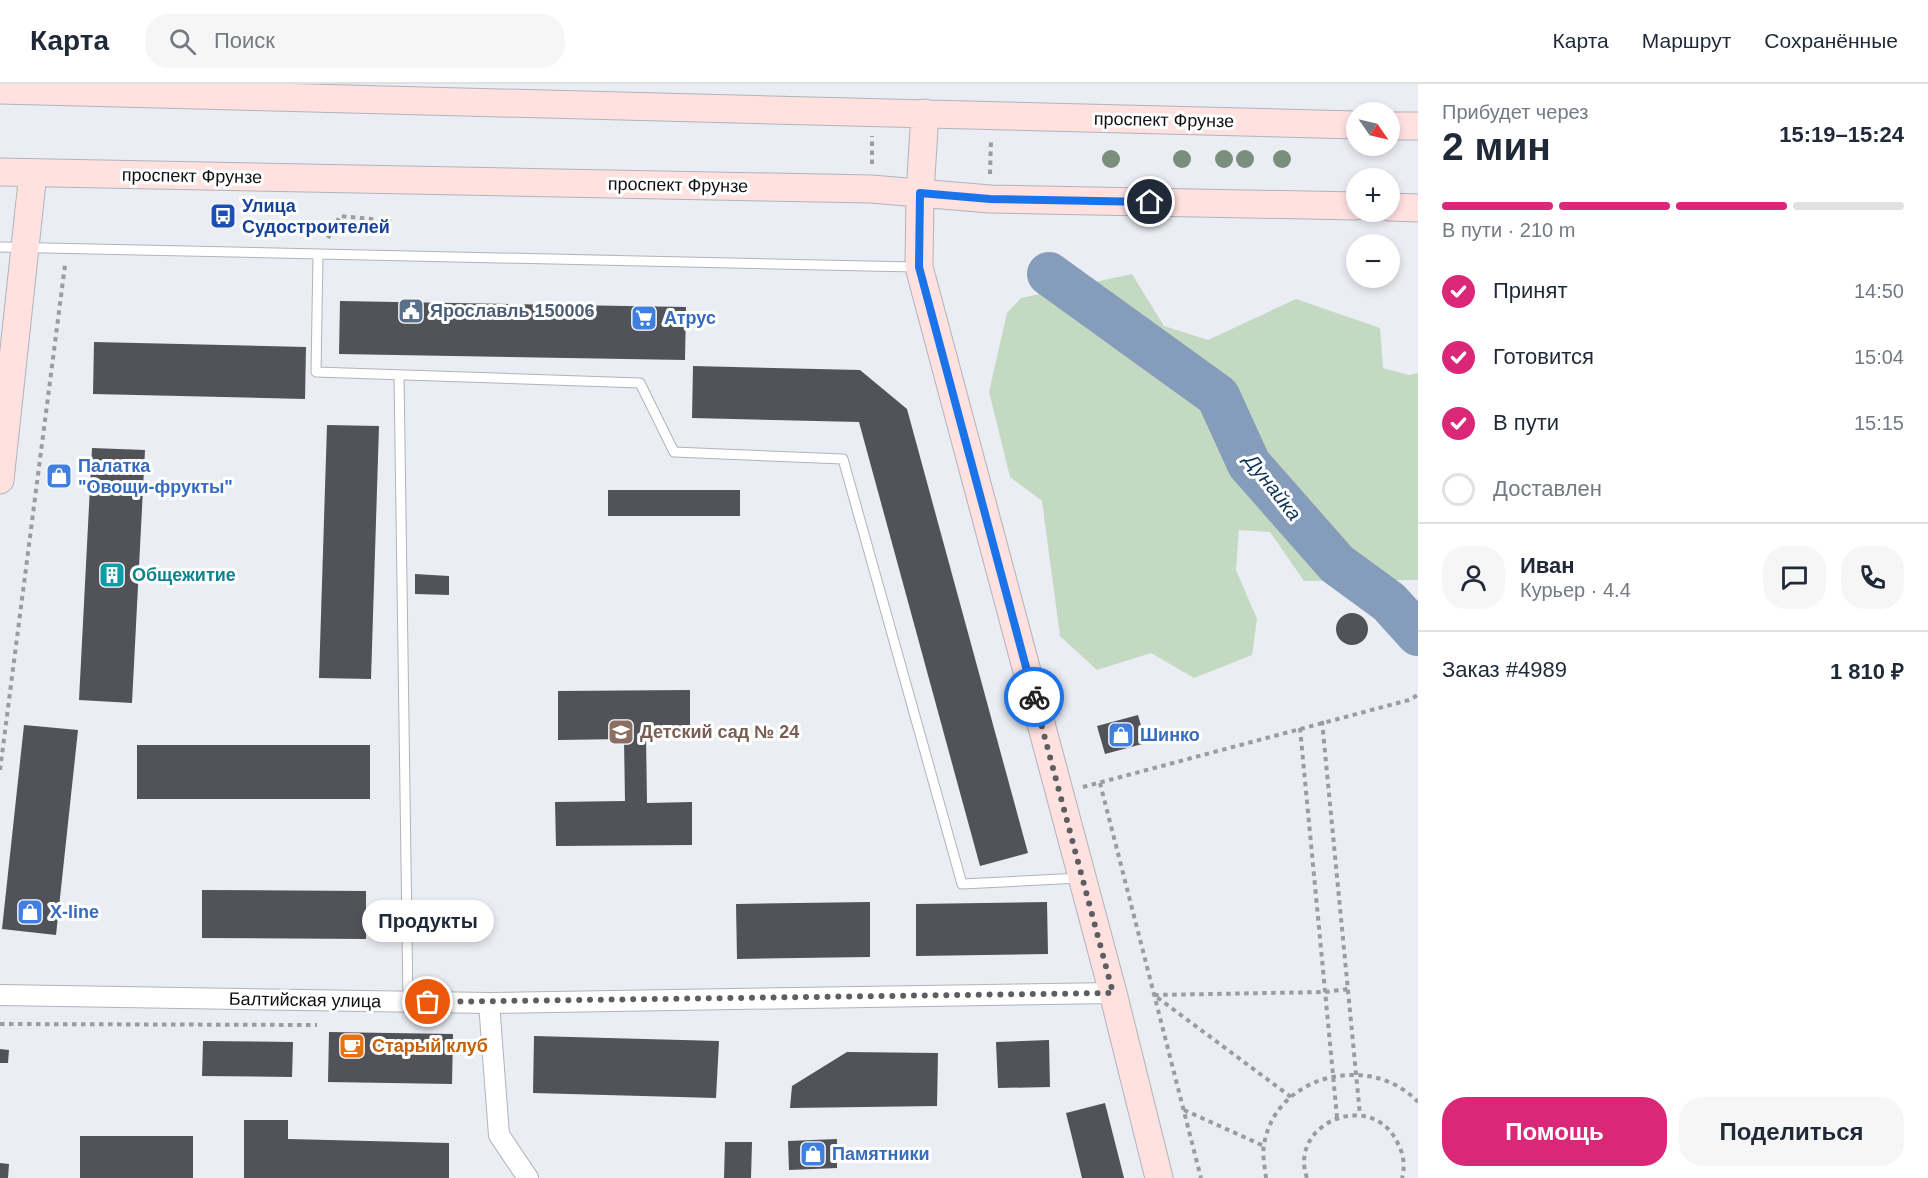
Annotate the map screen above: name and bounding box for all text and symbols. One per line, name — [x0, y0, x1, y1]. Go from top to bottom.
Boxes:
search box — [145, 14, 565, 68]
text: Карта — [30, 25, 109, 56]
icon: search — [166, 25, 199, 58]
text: Поиск — [214, 28, 275, 53]
text: Карта — [1553, 29, 1609, 52]
text: Маршрут — [1642, 29, 1731, 52]
text: Сохранённые — [1764, 29, 1898, 52]
text: Прибудет через — [1442, 101, 1588, 123]
north arrow — [1346, 102, 1400, 156]
map controls — [1346, 102, 1400, 288]
street label: проспект Фрунзе — [1094, 109, 1234, 131]
text: 15:19–15:24 — [1779, 122, 1904, 147]
text: 2 мин — [1442, 125, 1551, 168]
street label: проспект Фрунзе — [122, 165, 262, 187]
button: + — [1346, 168, 1400, 222]
street label: проспект Фрунзе — [608, 174, 748, 196]
pin — [1124, 176, 1175, 227]
icon: home — [1133, 185, 1166, 218]
place label: Улица Судостроителей — [242, 196, 390, 237]
bus stop icon: Улица Судостроителей — [208, 201, 238, 231]
text: В пути · 210 m — [1442, 219, 1575, 241]
button: − — [1346, 234, 1400, 288]
icon: check — [1442, 275, 1475, 308]
text: Принят — [1493, 278, 1567, 303]
text: 14:50 — [1854, 280, 1904, 302]
public building icon: Ярославль 150006 — [396, 296, 426, 326]
place label: Ярославль 150006 — [430, 301, 595, 321]
supermarket icon: Атрус — [629, 303, 659, 333]
place label: Атрус — [664, 308, 716, 328]
icon: check — [1442, 341, 1475, 374]
text: Готовится — [1493, 344, 1594, 369]
text: 15:04 — [1854, 346, 1904, 368]
icon: check — [1442, 407, 1475, 440]
text: В пути — [1493, 410, 1559, 435]
text: 15:15 — [1854, 412, 1904, 434]
water label: Дунайка — [1239, 448, 1306, 525]
place label: Палатка "Овощи-фрукты" — [78, 456, 233, 497]
shop icon: Палатка "Овощи-фрукты" — [44, 461, 74, 491]
text: Доставлен — [1493, 476, 1602, 501]
button: person — [1442, 546, 1505, 609]
button: chat — [1763, 546, 1826, 609]
button: phone — [1841, 546, 1904, 609]
text: Иван — [1520, 553, 1575, 578]
building icon: Общежитие — [97, 560, 127, 590]
place label: Общежитие — [132, 565, 236, 585]
text: Курьер · 4.4 — [1520, 579, 1631, 601]
text: Заказ #4989 — [1442, 657, 1567, 682]
text: 1 810 ₽ — [1830, 659, 1904, 684]
courier — [1004, 667, 1064, 727]
icon: bike — [1018, 681, 1051, 714]
school or university icon: Детский сад № 24 — [606, 717, 636, 747]
shop icon: Шинко — [1106, 720, 1136, 750]
place label: Детский сад № 24 — [640, 722, 799, 742]
place label: Шинко — [1140, 725, 1200, 745]
shop icon: X-line — [15, 897, 45, 927]
callout: Продукты — [362, 900, 494, 942]
place label: X-line — [50, 902, 99, 922]
text: Продукты — [378, 910, 478, 932]
pin — [402, 976, 453, 1027]
icon: bag — [411, 985, 444, 1018]
street label: Балтийская улица — [229, 989, 382, 1011]
cafe icon: Старый клуб — [337, 1031, 367, 1061]
place label: Старый клуб — [372, 1036, 488, 1056]
button: Помощь — [1442, 1097, 1667, 1166]
button: Поделиться — [1679, 1097, 1904, 1166]
shop icon: Памятники — [798, 1139, 828, 1169]
place label: Памятники — [832, 1144, 930, 1164]

